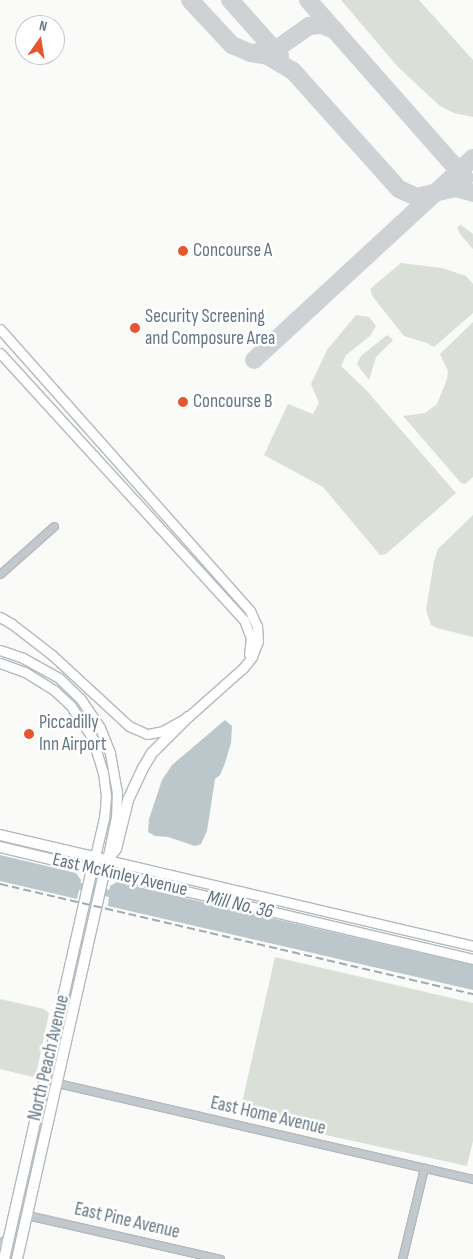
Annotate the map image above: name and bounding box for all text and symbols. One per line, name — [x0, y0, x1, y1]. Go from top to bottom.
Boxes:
north arrow — [15, 15, 65, 65]
text: N — [38, 17, 49, 35]
place label: Concourse A — [193, 240, 272, 262]
marker: Concourse A — [177, 245, 189, 257]
place label: Security Screening and Composure Area — [145, 306, 275, 350]
marker: Security Screening and Composure Area — [129, 322, 141, 334]
place label: Concourse B — [193, 391, 273, 413]
marker: Concourse B — [177, 396, 189, 408]
place label: Piccadilly Inn Airport — [39, 712, 106, 756]
marker: Piccadilly Inn Airport — [23, 728, 35, 740]
street label: East McKinley Avenue — [50, 848, 190, 902]
water label: Mill No. 36 — [205, 886, 275, 924]
street label: North Peach Avenue — [23, 993, 75, 1123]
street label: East Home Avenue — [208, 1092, 328, 1140]
street label: East Pine Avenue — [72, 1198, 182, 1244]

